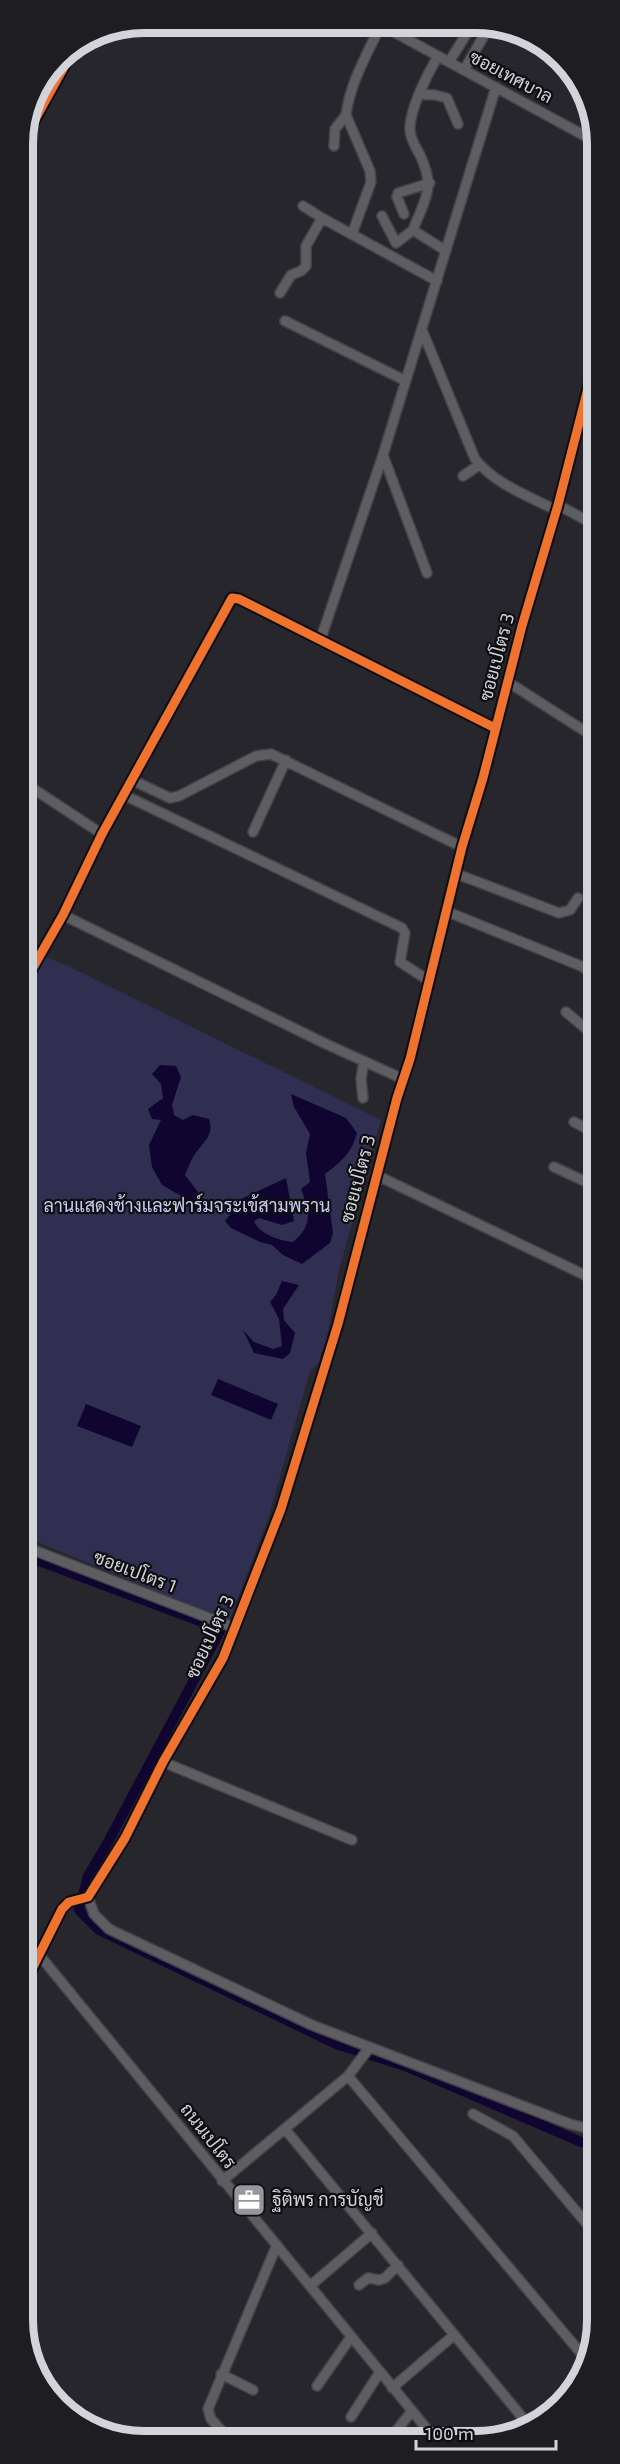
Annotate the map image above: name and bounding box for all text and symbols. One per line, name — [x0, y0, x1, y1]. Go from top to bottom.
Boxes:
street label: ซอยเทศบาล — [466, 45, 557, 107]
street label: ซอยเปโตร 3 — [473, 610, 518, 703]
street label: ซอยเปโตร 3 — [334, 1132, 379, 1225]
park label: ลานแสดงช้างและฟาร์มจระเข้สามพราน — [44, 1193, 330, 1216]
street label: ซอยเปโตร 1 — [91, 1544, 180, 1597]
street label: ซอยเปโตร 3 — [179, 1591, 238, 1682]
street label: ถนนเปโตร — [176, 2098, 242, 2173]
office icon: ฐิติพร การบัญชี — [231, 2182, 267, 2218]
place label: ฐิติพร การบัญชี — [271, 2187, 384, 2212]
scale bar — [416, 2413, 556, 2451]
text: 100 m — [425, 2422, 474, 2444]

